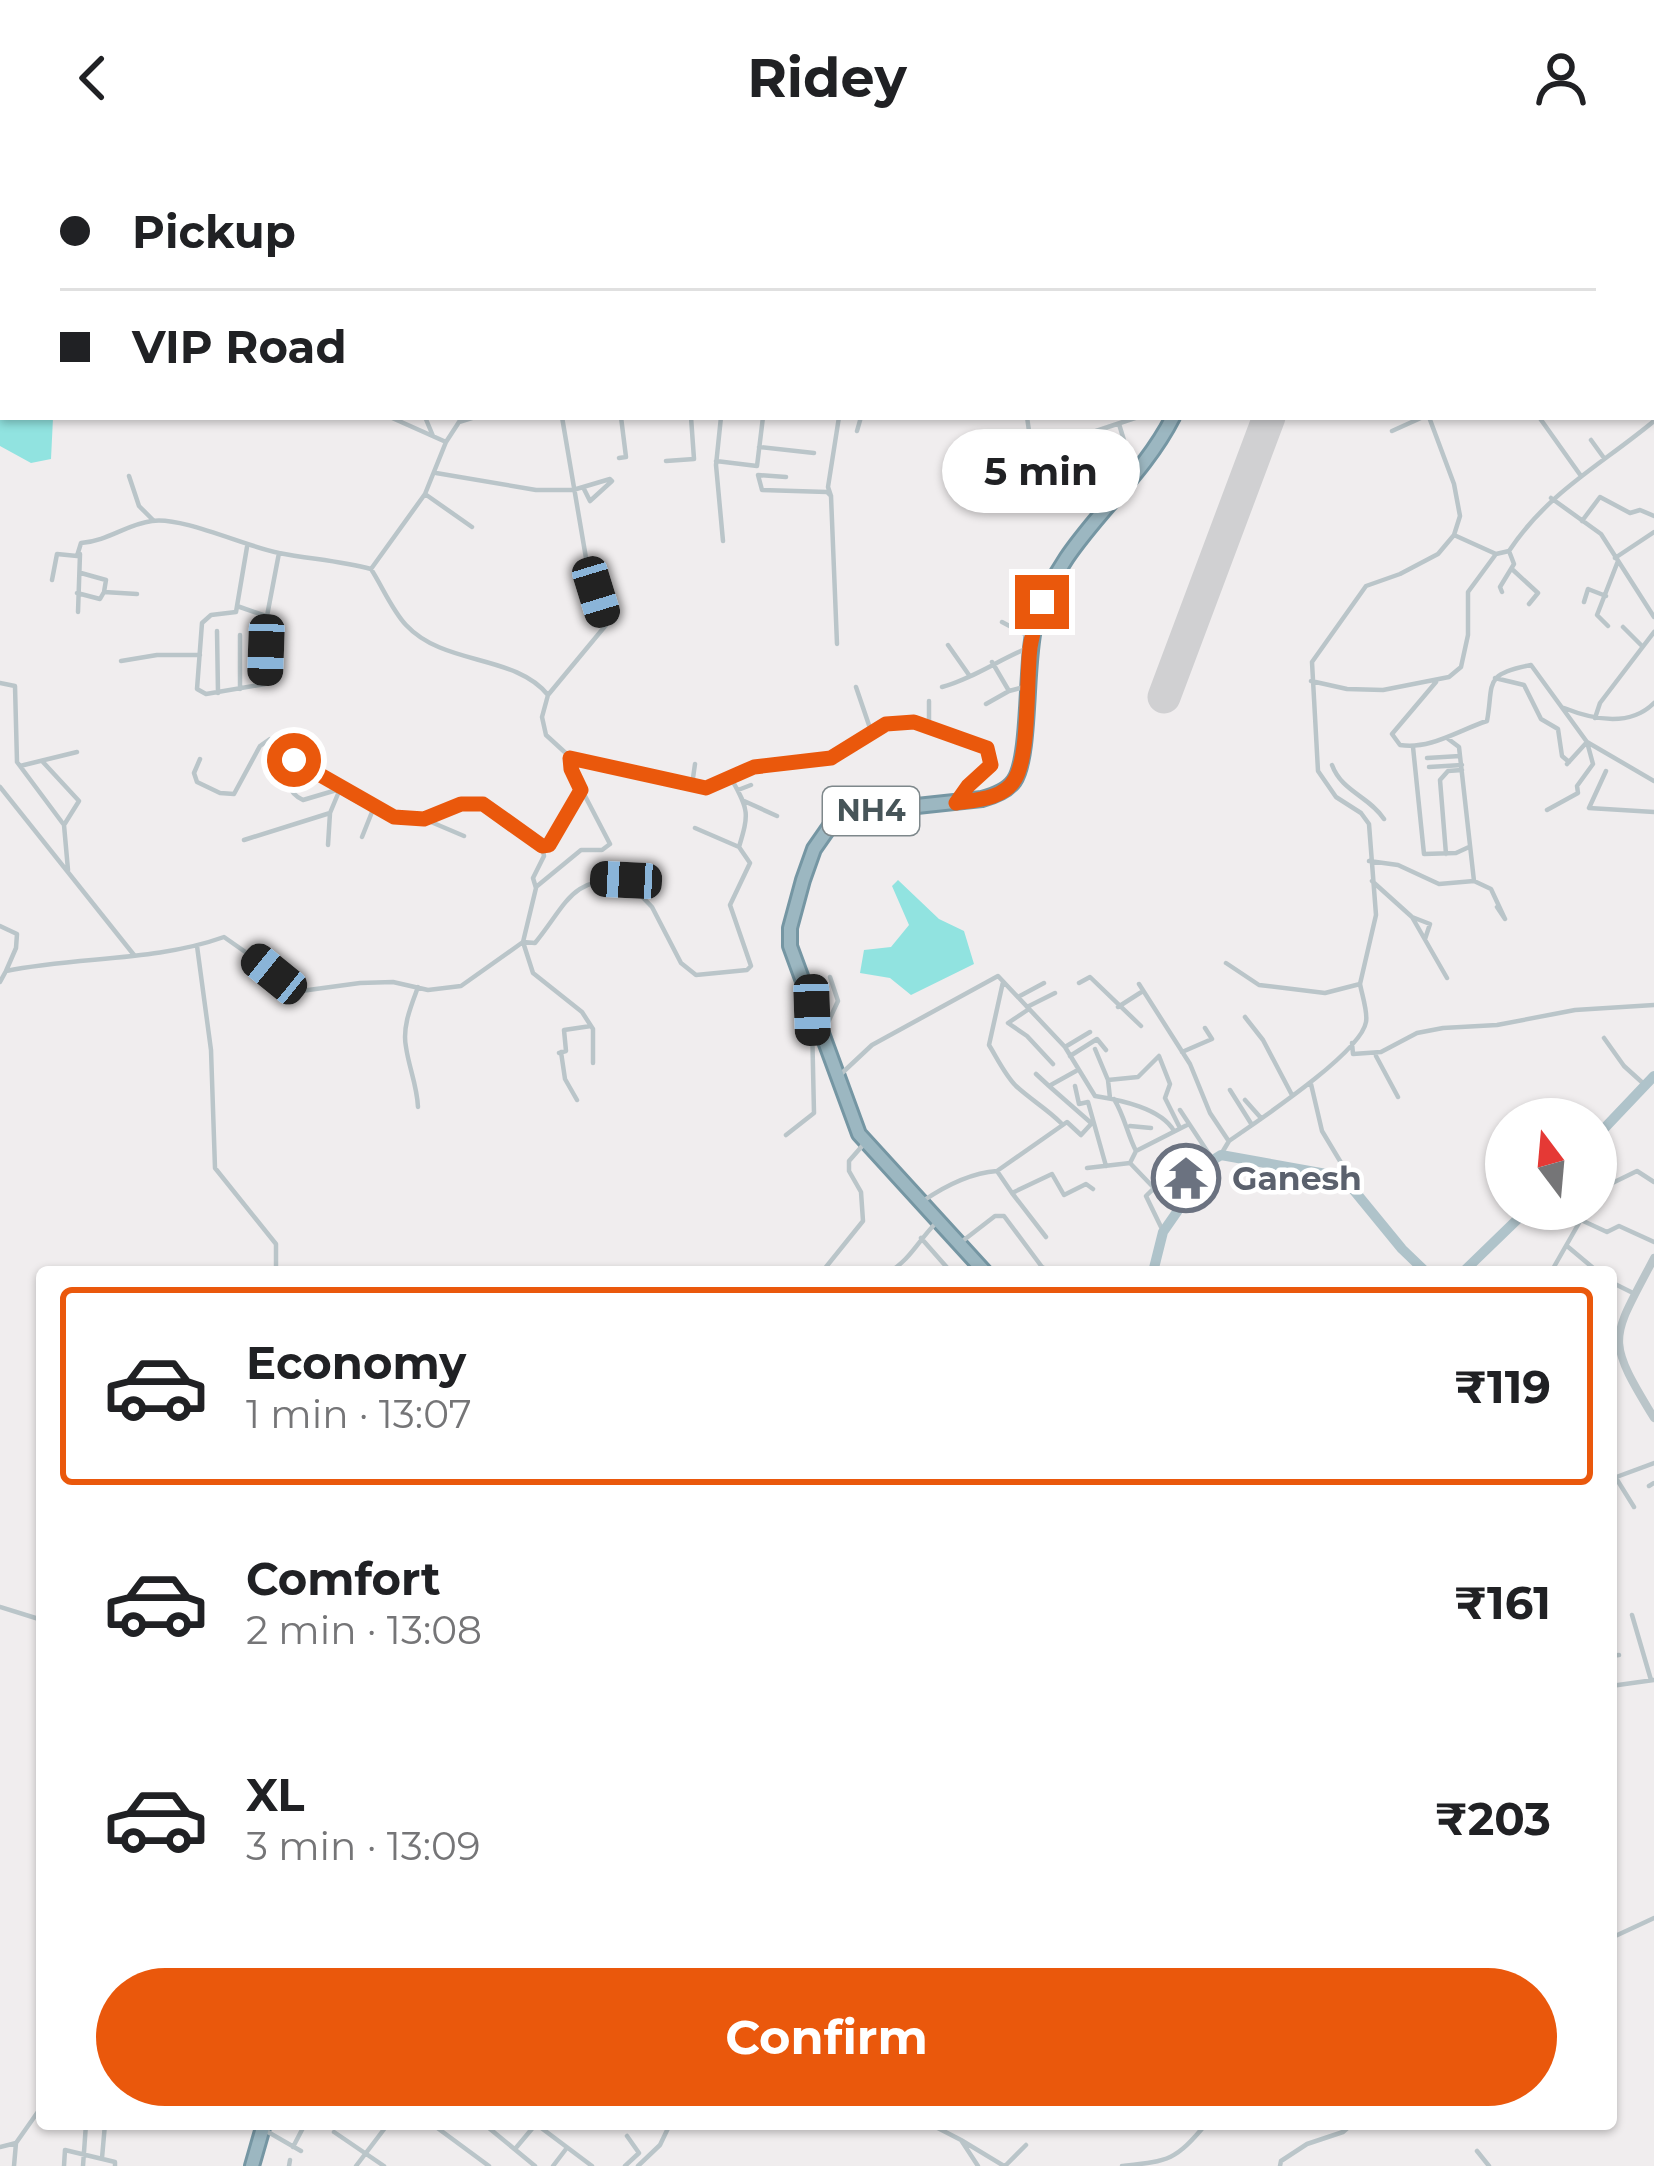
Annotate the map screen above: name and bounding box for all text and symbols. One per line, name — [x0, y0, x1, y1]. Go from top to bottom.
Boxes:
icon: back — [60, 45, 126, 111]
text: Ridey — [747, 45, 907, 111]
icon: person — [1528, 45, 1594, 111]
text: Pickup — [132, 204, 296, 259]
text: VIP Road — [132, 319, 347, 374]
callout: 5 min — [943, 428, 1141, 512]
text: 5 min — [984, 447, 1098, 495]
car — [568, 552, 624, 632]
route end — [1015, 575, 1069, 629]
car — [247, 613, 285, 687]
route start — [267, 733, 321, 787]
road number: NH4 — [823, 787, 919, 835]
car — [589, 860, 663, 900]
car — [235, 937, 313, 1011]
car — [793, 973, 831, 1047]
north arrow — [1485, 1098, 1617, 1230]
map controls — [1485, 1098, 1617, 1230]
temple icon: Ganesh — [1151, 1143, 1221, 1213]
place label: Ganesh — [1232, 1158, 1362, 1198]
icon: car — [102, 1332, 210, 1440]
text: Economy — [246, 1335, 466, 1390]
text: ₹119 — [1454, 1359, 1551, 1414]
text: 1 min · 13:07 — [246, 1390, 472, 1438]
icon: car — [102, 1548, 210, 1656]
text: Comfort — [246, 1551, 441, 1606]
text: ₹161 — [1454, 1575, 1551, 1630]
text: 2 min · 13:08 — [246, 1606, 482, 1654]
icon: car — [102, 1764, 210, 1872]
text: XL — [246, 1767, 304, 1822]
text: ₹203 — [1435, 1791, 1551, 1846]
text: 3 min · 13:09 — [246, 1822, 481, 1870]
button: Confirm — [96, 1968, 1557, 2106]

